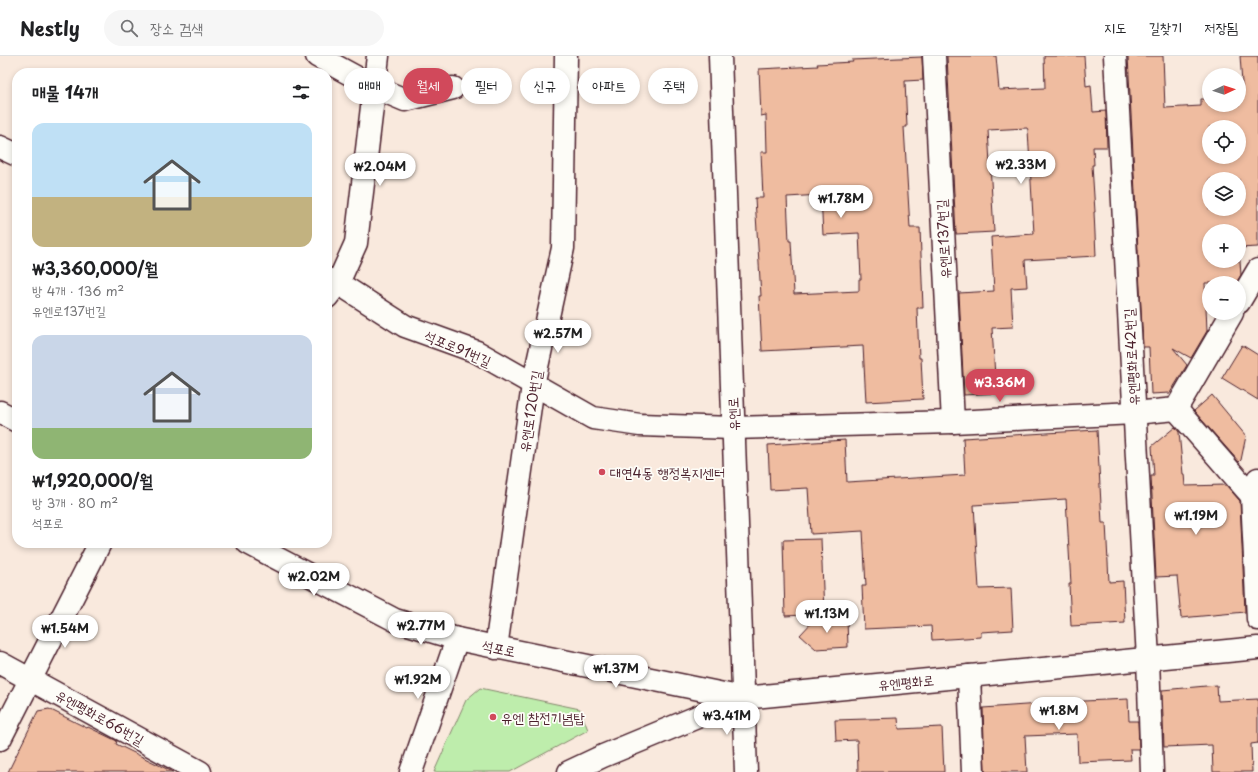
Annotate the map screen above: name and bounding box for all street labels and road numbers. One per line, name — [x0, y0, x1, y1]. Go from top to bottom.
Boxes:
street label: 유엔로137번길 — [930, 198, 956, 279]
street label: 유엔평화로42번길 — [1118, 307, 1144, 406]
street label: 석포로91번길 — [421, 325, 495, 372]
street label: 유엔로120번길 — [513, 368, 547, 453]
street label: 유엔로 — [722, 397, 744, 431]
street label: 석포로 — [480, 634, 518, 662]
street label: 유엔평화로 — [877, 669, 935, 695]
street label: 유엔평화로66번길 — [52, 684, 149, 750]

